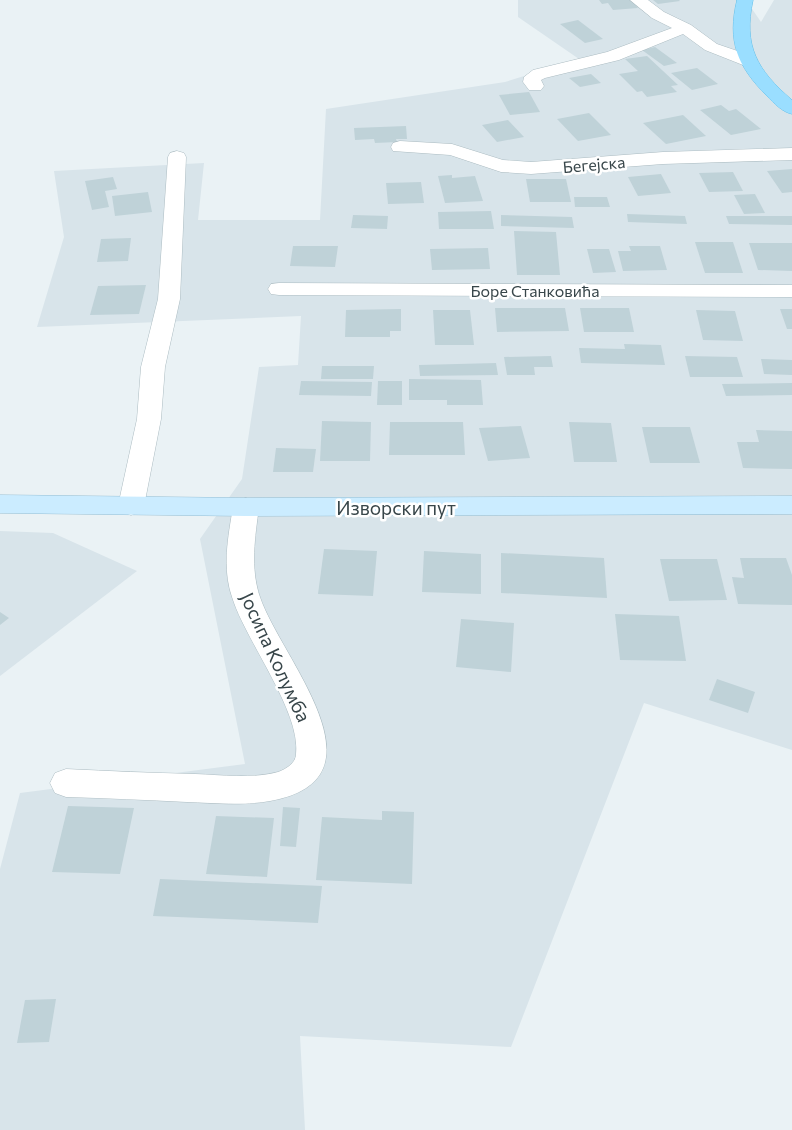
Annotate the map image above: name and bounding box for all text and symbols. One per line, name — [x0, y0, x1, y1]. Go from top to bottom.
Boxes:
street label: Бегејска — [562, 152, 626, 176]
street label: Боре Станковића — [471, 281, 599, 300]
street label: Изворски пут — [336, 496, 456, 519]
street label: Јосипа Колумба — [236, 589, 316, 725]

